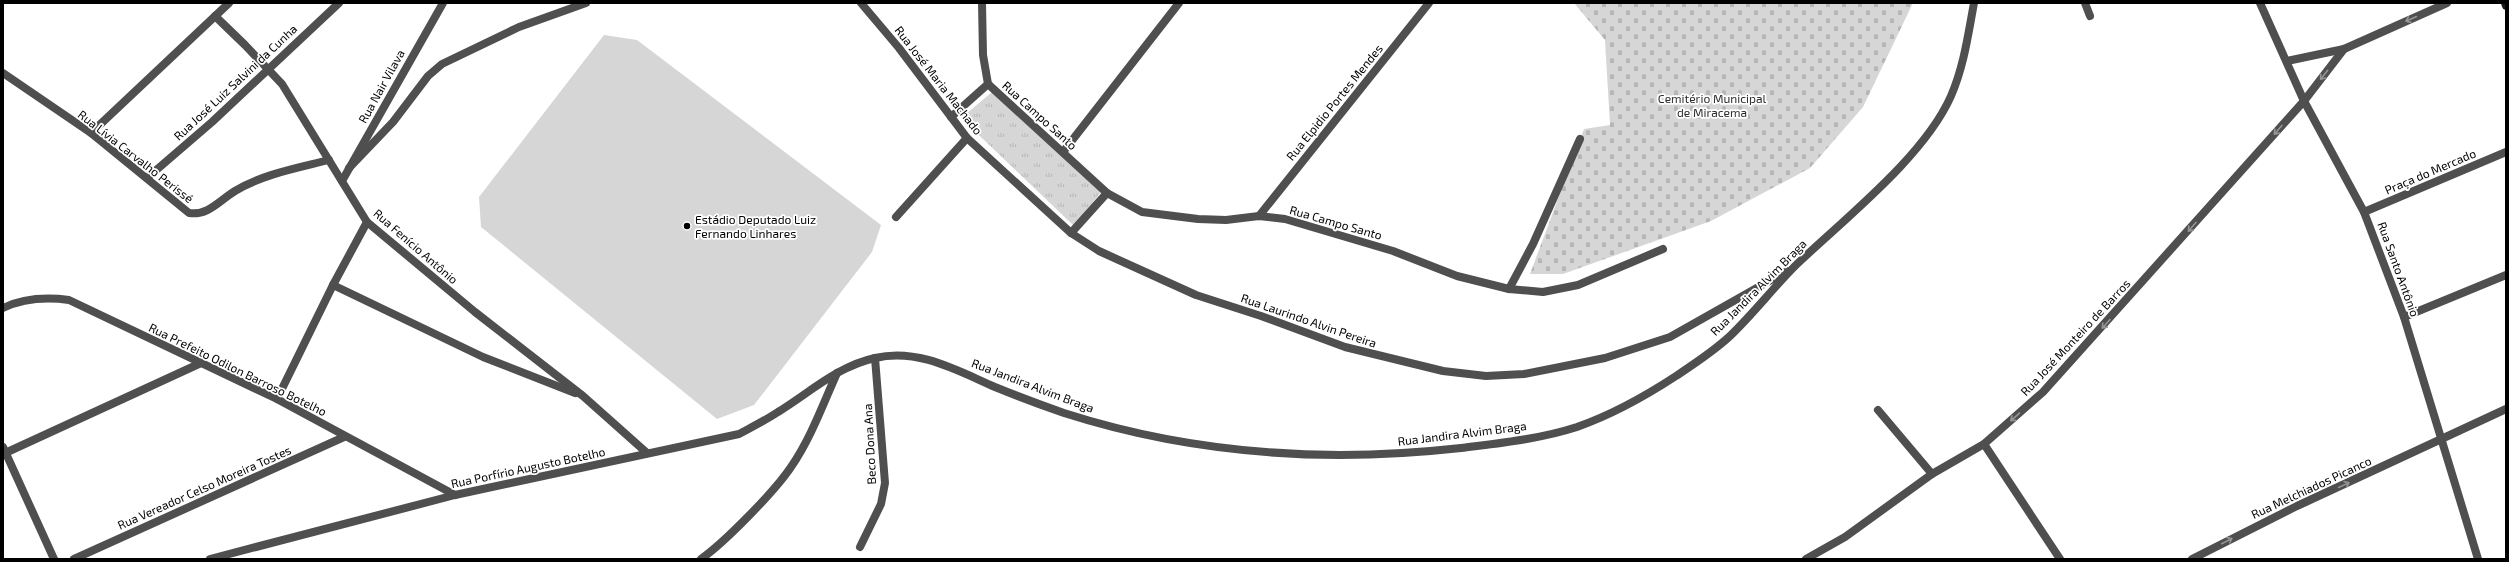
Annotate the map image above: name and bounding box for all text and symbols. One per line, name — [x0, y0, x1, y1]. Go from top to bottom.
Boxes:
one-way arrow — [2406, 16, 2418, 23]
street label: Rua José Luiz Salvini da Cunha — [171, 21, 299, 143]
street label: Rua José Maria Machado — [892, 23, 986, 137]
street label: Rua Elpidio Portes Mendes — [1283, 41, 1385, 163]
street label: Rua Nair Vilava — [355, 47, 407, 125]
one-way arrow — [2320, 69, 2329, 80]
street label: Rua Campo Santo — [1000, 78, 1080, 152]
park label: Cemitério Municipal de Miracema — [1658, 91, 1767, 119]
street label: Rua Lívia Carvalho Perissé — [76, 107, 196, 205]
one-way arrow — [2274, 125, 2283, 135]
street label: Praça do Mercado — [2382, 145, 2478, 197]
street label: Rua Campo Santo — [1288, 202, 1384, 242]
street label: Rua Fenício Antônio — [371, 206, 461, 286]
place label: Estádio Deputado Luiz Fernando Linhares — [695, 212, 816, 240]
street label: Rua Santo Antônio — [2375, 220, 2423, 319]
marker: Estádio Deputado Luiz Fernando Linhares — [682, 221, 692, 231]
one-way arrow — [2187, 222, 2197, 232]
street label: Rua Jandira Alvim Braga — [1707, 236, 1809, 338]
street label: Rua José Monteiro de Barros — [2017, 276, 2133, 398]
street label: Rua Laurindo Alvin Pereira — [1239, 290, 1379, 350]
one-way arrow — [2101, 319, 2110, 329]
street label: Rua Prefeito Odilon Barroso Botelho — [147, 320, 329, 418]
street label: Rua Jandira Alvim Braga — [970, 355, 1096, 415]
street label: Beco Dona Ana — [860, 403, 878, 485]
one-way arrow — [2009, 412, 2020, 421]
street label: Rua Jandira Alvim Braga — [1397, 418, 1527, 448]
street label: Rua Vereador Celso Moreira Tostes — [115, 442, 293, 532]
street label: Rua Porfírio Augusto Botelho — [450, 444, 607, 490]
street label: Rua Melchiados Picanco — [2249, 453, 2373, 521]
one-way arrow — [2337, 481, 2349, 488]
one-way arrow — [2221, 537, 2233, 545]

